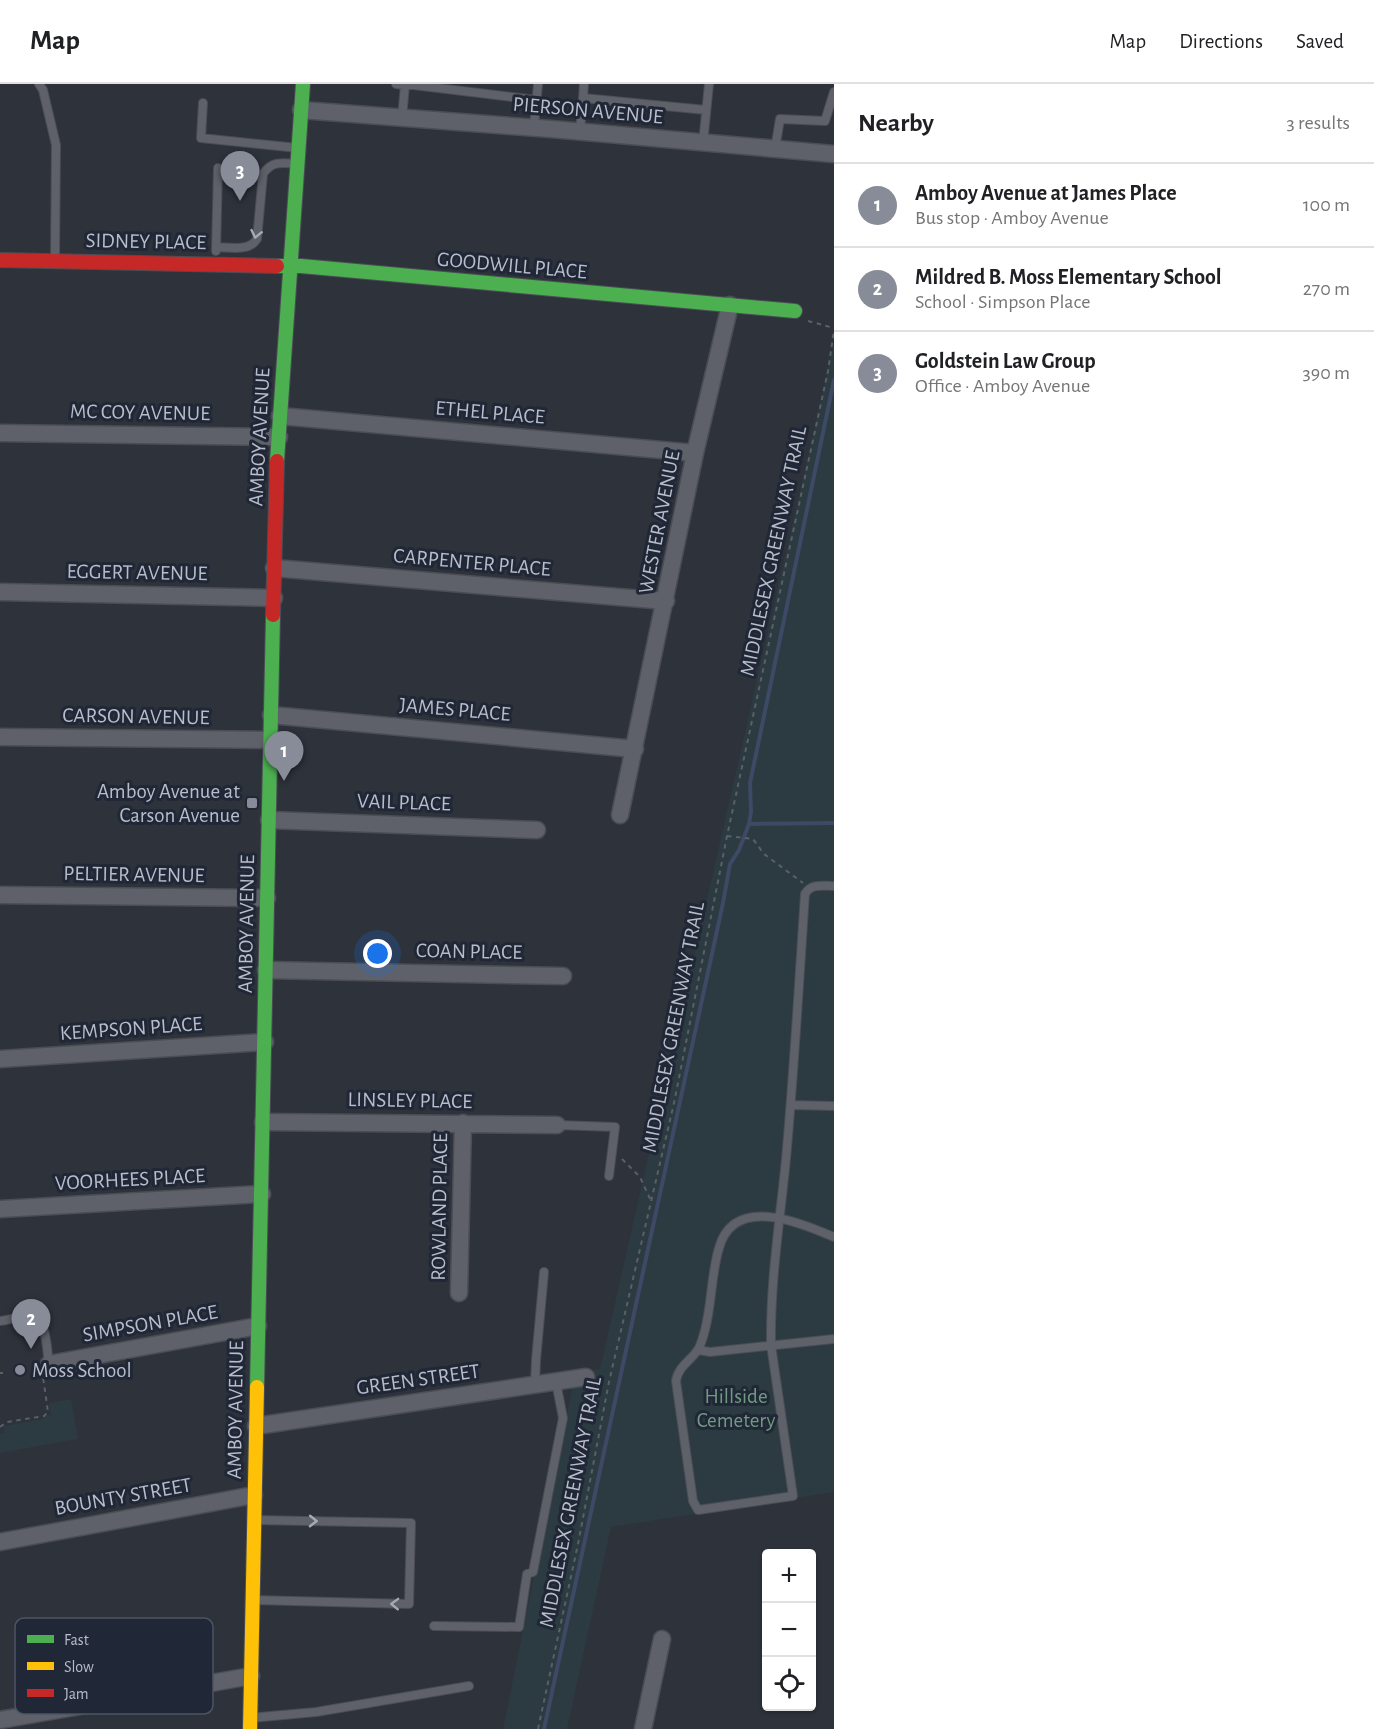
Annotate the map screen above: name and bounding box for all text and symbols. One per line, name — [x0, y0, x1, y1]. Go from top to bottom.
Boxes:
text: Map — [30, 27, 80, 55]
text: Map — [1110, 31, 1146, 52]
text: Directions — [1179, 31, 1263, 52]
text: Saved — [1296, 31, 1344, 52]
street label: PIERSON AVENUE — [512, 93, 664, 128]
text: Nearby — [858, 110, 934, 136]
text: 3 results — [1286, 113, 1350, 133]
pin: 3 — [220, 152, 260, 201]
text: Amboy Avenue at James Place — [915, 182, 1177, 204]
text: 1 — [874, 195, 881, 215]
text: 100 m — [1303, 195, 1350, 215]
text: Bus stop · Amboy Avenue — [915, 208, 1109, 228]
one-way arrow — [250, 229, 263, 239]
street label: SIDNEY PLACE — [85, 230, 207, 253]
street label: GOODWILL PLACE — [436, 248, 588, 283]
text: Mildred B. Moss Elementary School — [915, 266, 1222, 288]
text: 2 — [873, 279, 882, 299]
text: 270 m — [1303, 279, 1350, 299]
text: School · Simpson Place — [915, 292, 1090, 312]
text: Goldstein Law Group — [915, 350, 1096, 372]
text: 3 — [873, 363, 882, 383]
text: 390 m — [1303, 363, 1350, 383]
street label: AMBOY AVENUE — [245, 367, 274, 507]
text: Office · Amboy Avenue — [915, 376, 1090, 396]
street label: ETHEL PLACE — [434, 397, 545, 428]
street label: MC COY AVENUE — [70, 401, 210, 424]
street label: MIDDLESEX GREENWAY TRAIL — [737, 424, 810, 678]
street label: WESTER AVENUE — [635, 449, 684, 595]
street label: CARPENTER PLACE — [392, 545, 552, 580]
street label: EGGERT AVENUE — [66, 561, 208, 584]
street label: JAMES PLACE — [399, 694, 511, 725]
street label: CARSON AVENUE — [62, 705, 210, 728]
pin: 1 — [264, 732, 304, 781]
place label: Amboy Avenue at Carson Avenue — [97, 781, 240, 826]
street label: VAIL PLACE — [357, 790, 451, 815]
marker: Amboy Avenue at Carson Avenue — [245, 796, 259, 810]
street label: AMBOY AVENUE — [235, 855, 258, 993]
street label: PELTIER AVENUE — [63, 863, 205, 886]
street label: MIDDLESEX GREENWAY TRAIL — [639, 900, 708, 1154]
your location — [363, 939, 392, 968]
street label: COAN PLACE — [416, 940, 522, 963]
street label: KEMPSON PLACE — [59, 1013, 203, 1044]
street label: LINSLEY PLACE — [348, 1089, 472, 1112]
street label: ROWLAND PLACE — [428, 1133, 451, 1281]
street label: VOORHEES PLACE — [54, 1165, 206, 1194]
pin: 2 — [12, 1300, 51, 1349]
street label: SIMPSON PLACE — [81, 1301, 219, 1346]
street label: AMBOY AVENUE — [224, 1341, 247, 1479]
place label: Moss School — [32, 1360, 132, 1381]
street label: GREEN STREET — [355, 1360, 481, 1399]
marker: Moss School — [13, 1363, 27, 1377]
street label: MIDDLESEX GREENWAY TRAIL — [536, 1375, 605, 1629]
park label: Hillside Cemetery — [697, 1386, 775, 1431]
street label: BOUNTY STREET — [53, 1474, 193, 1519]
one-way arrow — [308, 1515, 317, 1527]
map controls — [762, 1549, 816, 1711]
button: + — [762, 1549, 816, 1603]
one-way arrow — [390, 1598, 399, 1610]
button: − — [762, 1603, 816, 1657]
legend — [15, 1618, 213, 1714]
text: Fast — [64, 1632, 89, 1648]
button: locate — [762, 1657, 816, 1711]
text: Slow — [64, 1659, 94, 1675]
text: Jam — [64, 1686, 89, 1702]

